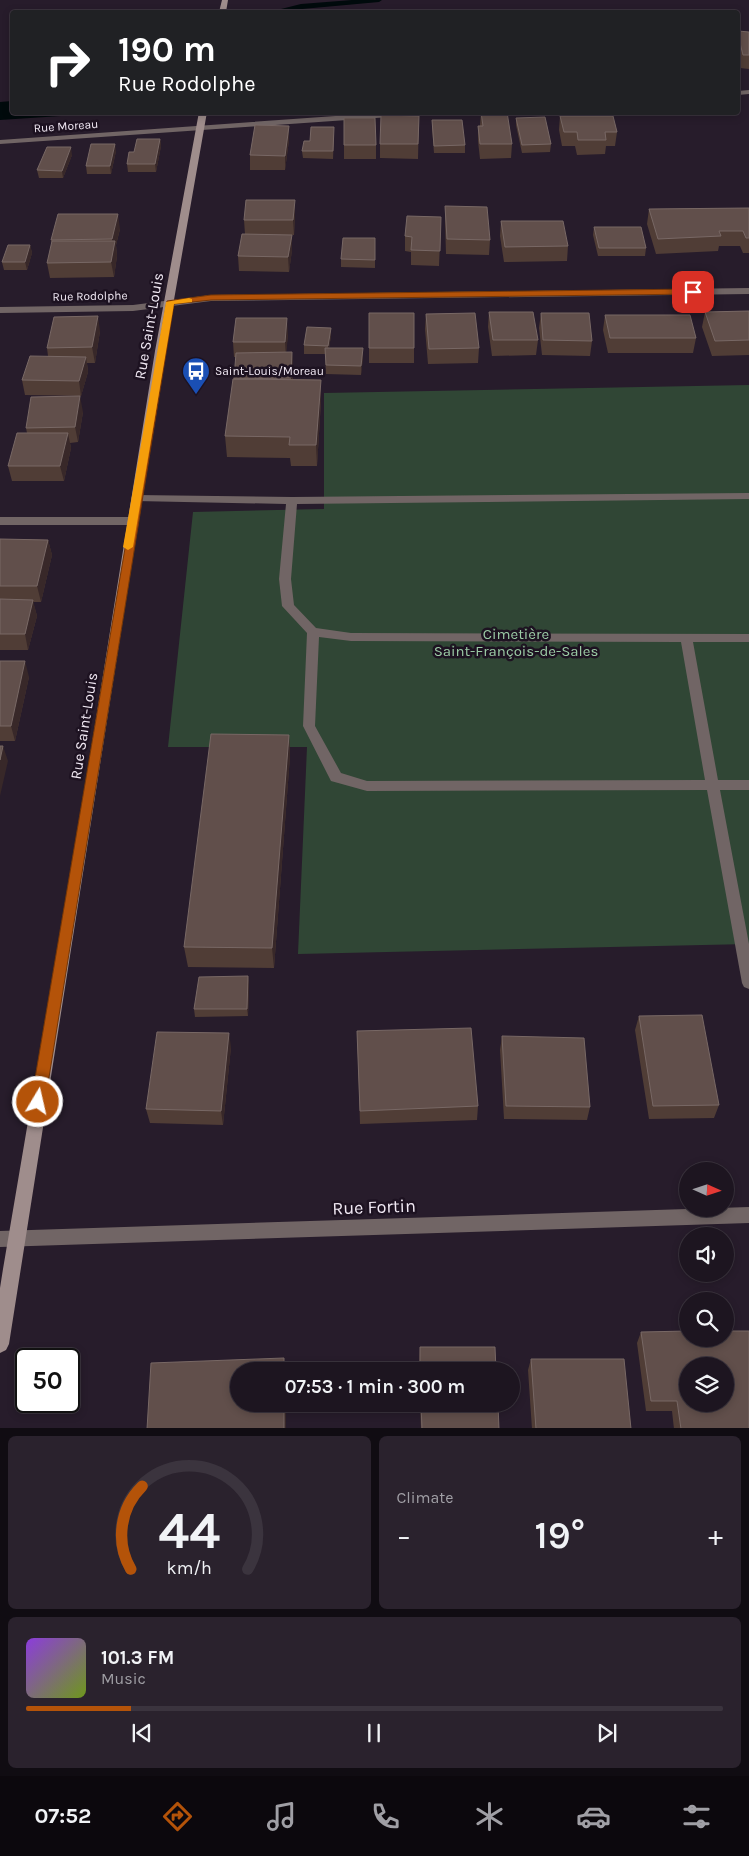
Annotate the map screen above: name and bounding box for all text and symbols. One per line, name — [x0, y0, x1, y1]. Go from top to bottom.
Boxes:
text: 190 m — [118, 29, 216, 70]
icon: right — [35, 30, 100, 95]
text: Rue Rodolphe — [118, 71, 255, 97]
street label: Rue Moreau — [33, 117, 99, 135]
street label: Rue Saint-Louis — [131, 271, 167, 381]
pin — [672, 271, 714, 313]
icon: arrive — [679, 278, 707, 306]
street label: Rue Rodolphe — [52, 288, 128, 304]
bus stop icon: Saint-Louis/Moreau — [181, 356, 211, 395]
place label: Saint-Louis/Moreau — [215, 364, 324, 378]
park label: Cimetière Saint-François-de-Sales — [434, 625, 598, 660]
street label: Rue Saint-Louis — [67, 671, 101, 781]
position arrow — [11, 1075, 63, 1127]
north arrow — [679, 1162, 734, 1218]
map controls — [679, 1162, 734, 1412]
street label: Rue Fortin — [332, 1195, 416, 1219]
button: sound — [679, 1227, 734, 1282]
button: search — [679, 1292, 734, 1347]
speed limit sign: 50 — [15, 1348, 80, 1413]
button: layers — [679, 1357, 734, 1412]
text: 07:53 · 1 min · 300 m — [285, 1376, 465, 1398]
text: Climate — [397, 1488, 454, 1507]
text: 44 — [158, 1500, 220, 1561]
text: 19° — [535, 1513, 585, 1558]
text: − — [397, 1519, 411, 1552]
text: + — [708, 1519, 723, 1552]
text: km/h — [167, 1558, 212, 1579]
text: 101.3 FM — [101, 1647, 174, 1669]
text: Music — [101, 1669, 146, 1688]
icon: previous — [128, 1719, 156, 1747]
icon: pause — [360, 1719, 388, 1747]
icon: next — [593, 1719, 621, 1747]
icon: directions — [160, 1799, 195, 1834]
icon: music — [264, 1799, 299, 1834]
icon: phone — [368, 1799, 403, 1834]
icon: climate — [472, 1799, 507, 1834]
icon: car — [576, 1799, 611, 1834]
icon: filters — [679, 1799, 714, 1834]
text: 07:52 — [34, 1803, 91, 1829]

